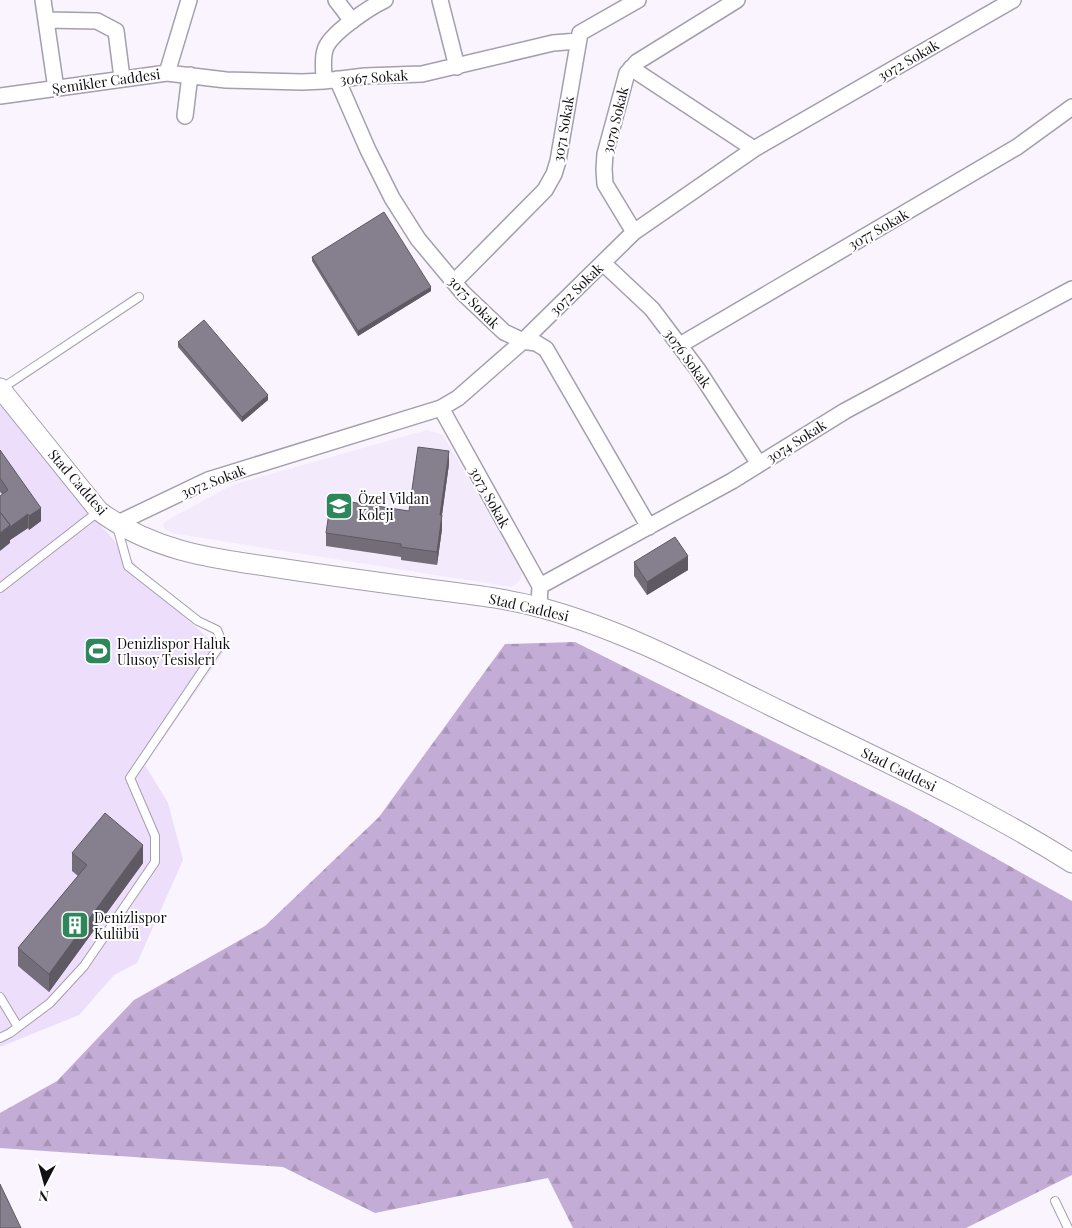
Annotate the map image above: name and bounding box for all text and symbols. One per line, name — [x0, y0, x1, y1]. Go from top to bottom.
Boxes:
street label: 3072 Sokak — [874, 35, 942, 85]
street label: Şemikler Caddesi — [51, 64, 161, 98]
street label: 3067 Sokak — [339, 65, 409, 89]
street label: 3079 Sokak — [598, 84, 633, 155]
street label: 3071 Sokak — [548, 94, 578, 163]
street label: 3077 Sokak — [844, 204, 912, 254]
street label: 3072 Sokak — [545, 258, 607, 319]
street label: 3075 Sokak — [444, 271, 504, 333]
street label: 3076 Sokak — [660, 325, 716, 392]
street label: 3074 Sokak — [762, 415, 830, 467]
street label: Stad Caddesi — [44, 445, 112, 519]
street label: 3072 Sokak — [178, 460, 248, 502]
street label: 3073 Sokak — [465, 463, 515, 531]
place label: Özel Vildan Koleji — [358, 489, 430, 524]
school or university icon: Özel Vildan Koleji — [324, 491, 354, 521]
street label: Stad Caddesi — [487, 589, 571, 625]
place label: Denizlispor Haluk Ulusoy Tesisleri — [117, 634, 231, 669]
sports icon: Denizlispor Haluk Ulusoy Tesisleri — [83, 636, 113, 666]
street label: Stad Caddesi — [858, 743, 940, 795]
place label: Denizlispor Kulübü — [94, 908, 167, 943]
building icon: Denizlispor Kulübü — [60, 910, 90, 940]
north arrow — [20, 1158, 70, 1208]
text: N — [38, 1186, 50, 1206]

